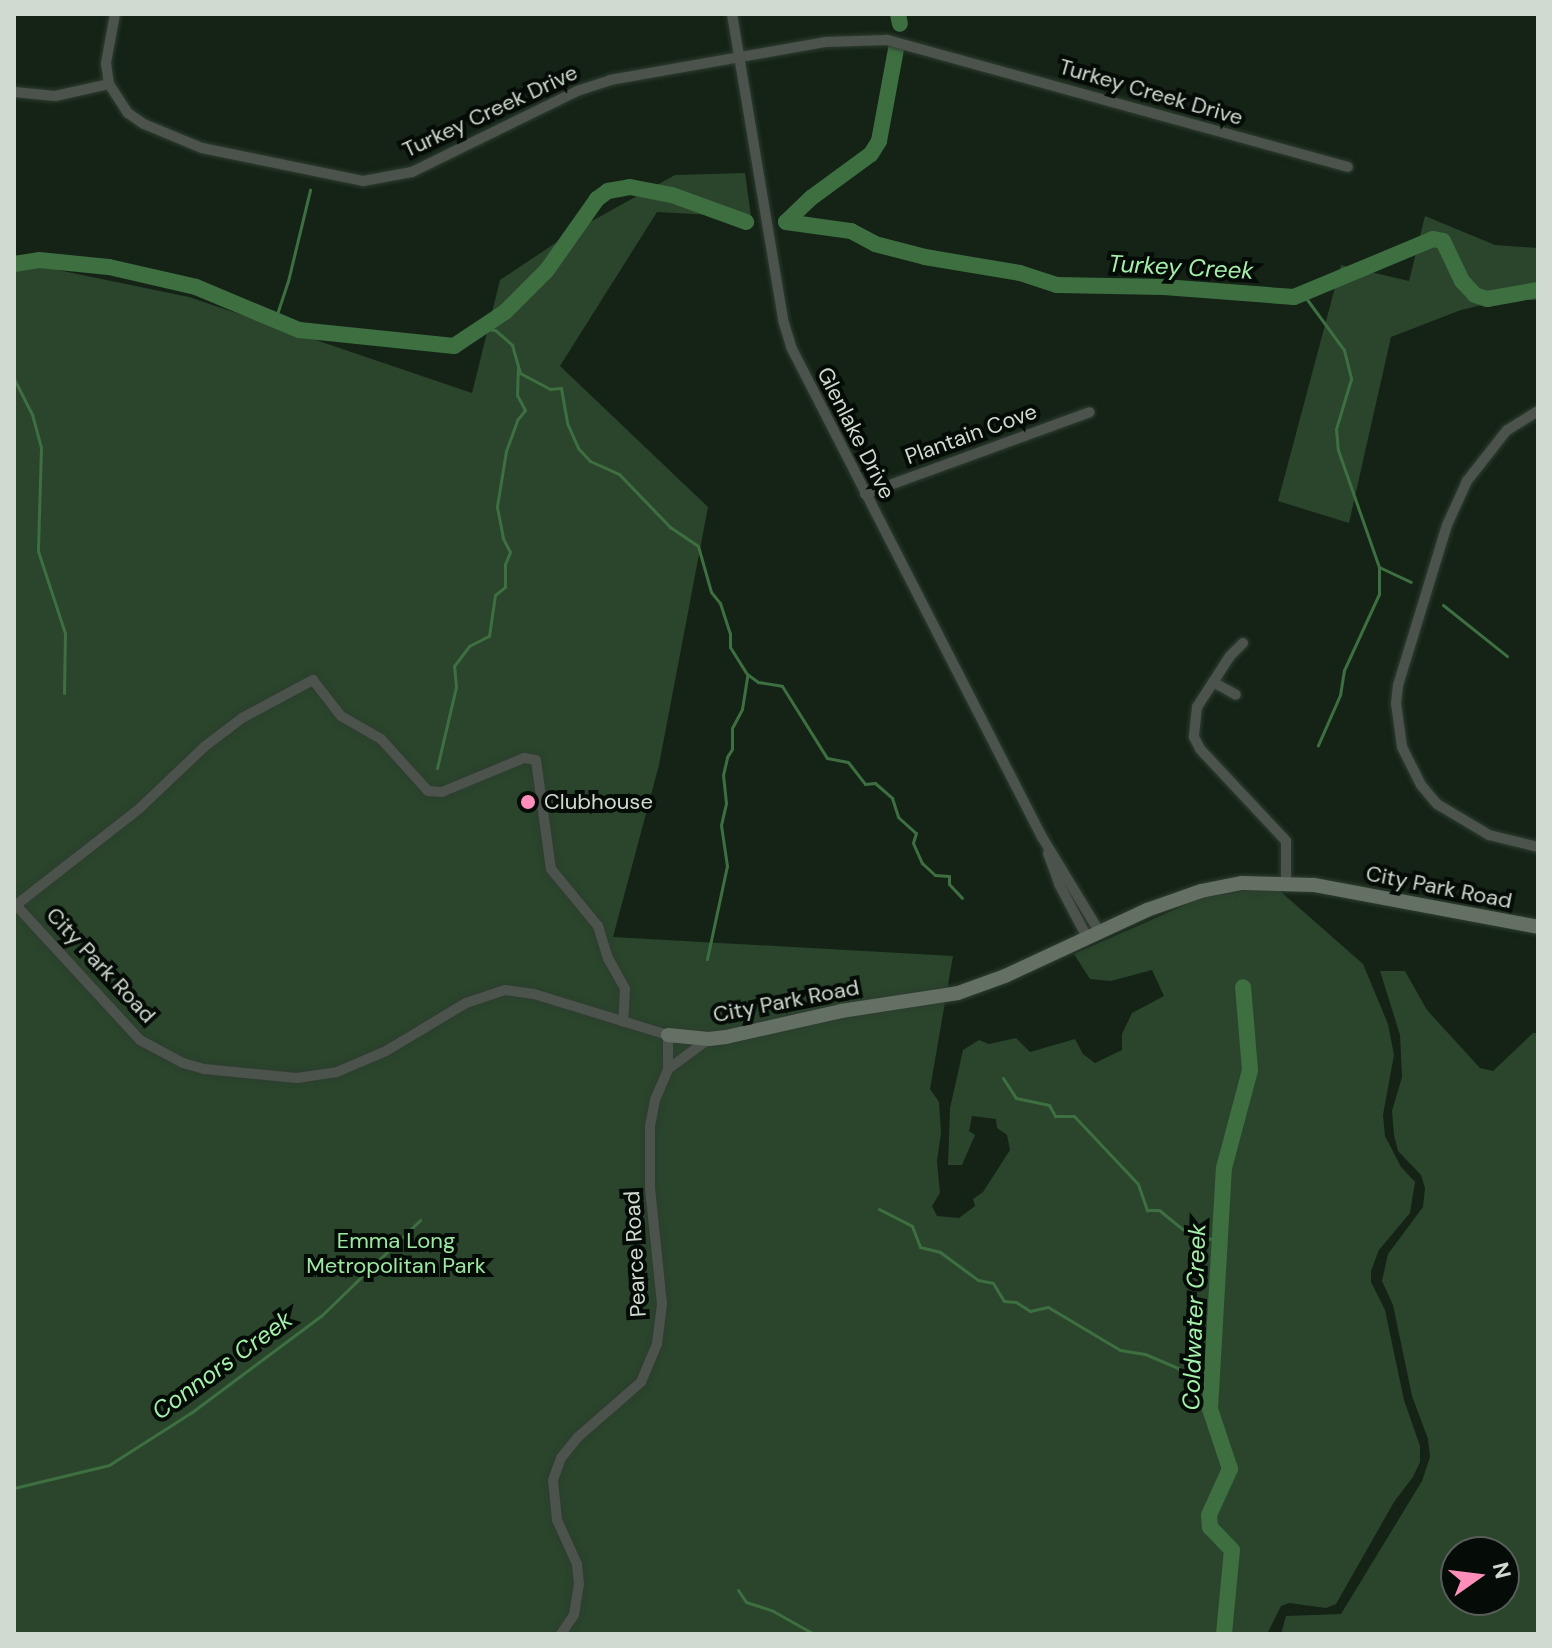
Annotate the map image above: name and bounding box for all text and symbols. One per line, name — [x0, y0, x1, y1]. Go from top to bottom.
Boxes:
street label: Turkey Creek Drive — [1056, 53, 1246, 131]
street label: Turkey Creek Drive — [398, 59, 582, 163]
water label: Turkey Creek — [1108, 249, 1254, 285]
street label: Glenlake Drive — [811, 363, 901, 503]
street label: Plantain Cove — [901, 398, 1041, 470]
place label: Clubhouse — [544, 789, 653, 815]
marker: Clubhouse — [519, 793, 537, 811]
street label: City Park Road — [1364, 860, 1514, 914]
street label: City Park Road — [41, 902, 161, 1028]
street label: City Park Road — [711, 974, 861, 1028]
street label: Pearce Road — [619, 1190, 651, 1318]
water label: Coldwater Creek — [1176, 1223, 1212, 1411]
park label: Emma Long Metropolitan Park — [306, 1227, 486, 1278]
water label: Connors Creek — [146, 1304, 298, 1426]
north arrow — [1440, 1536, 1520, 1616]
text: N — [1486, 1559, 1518, 1582]

